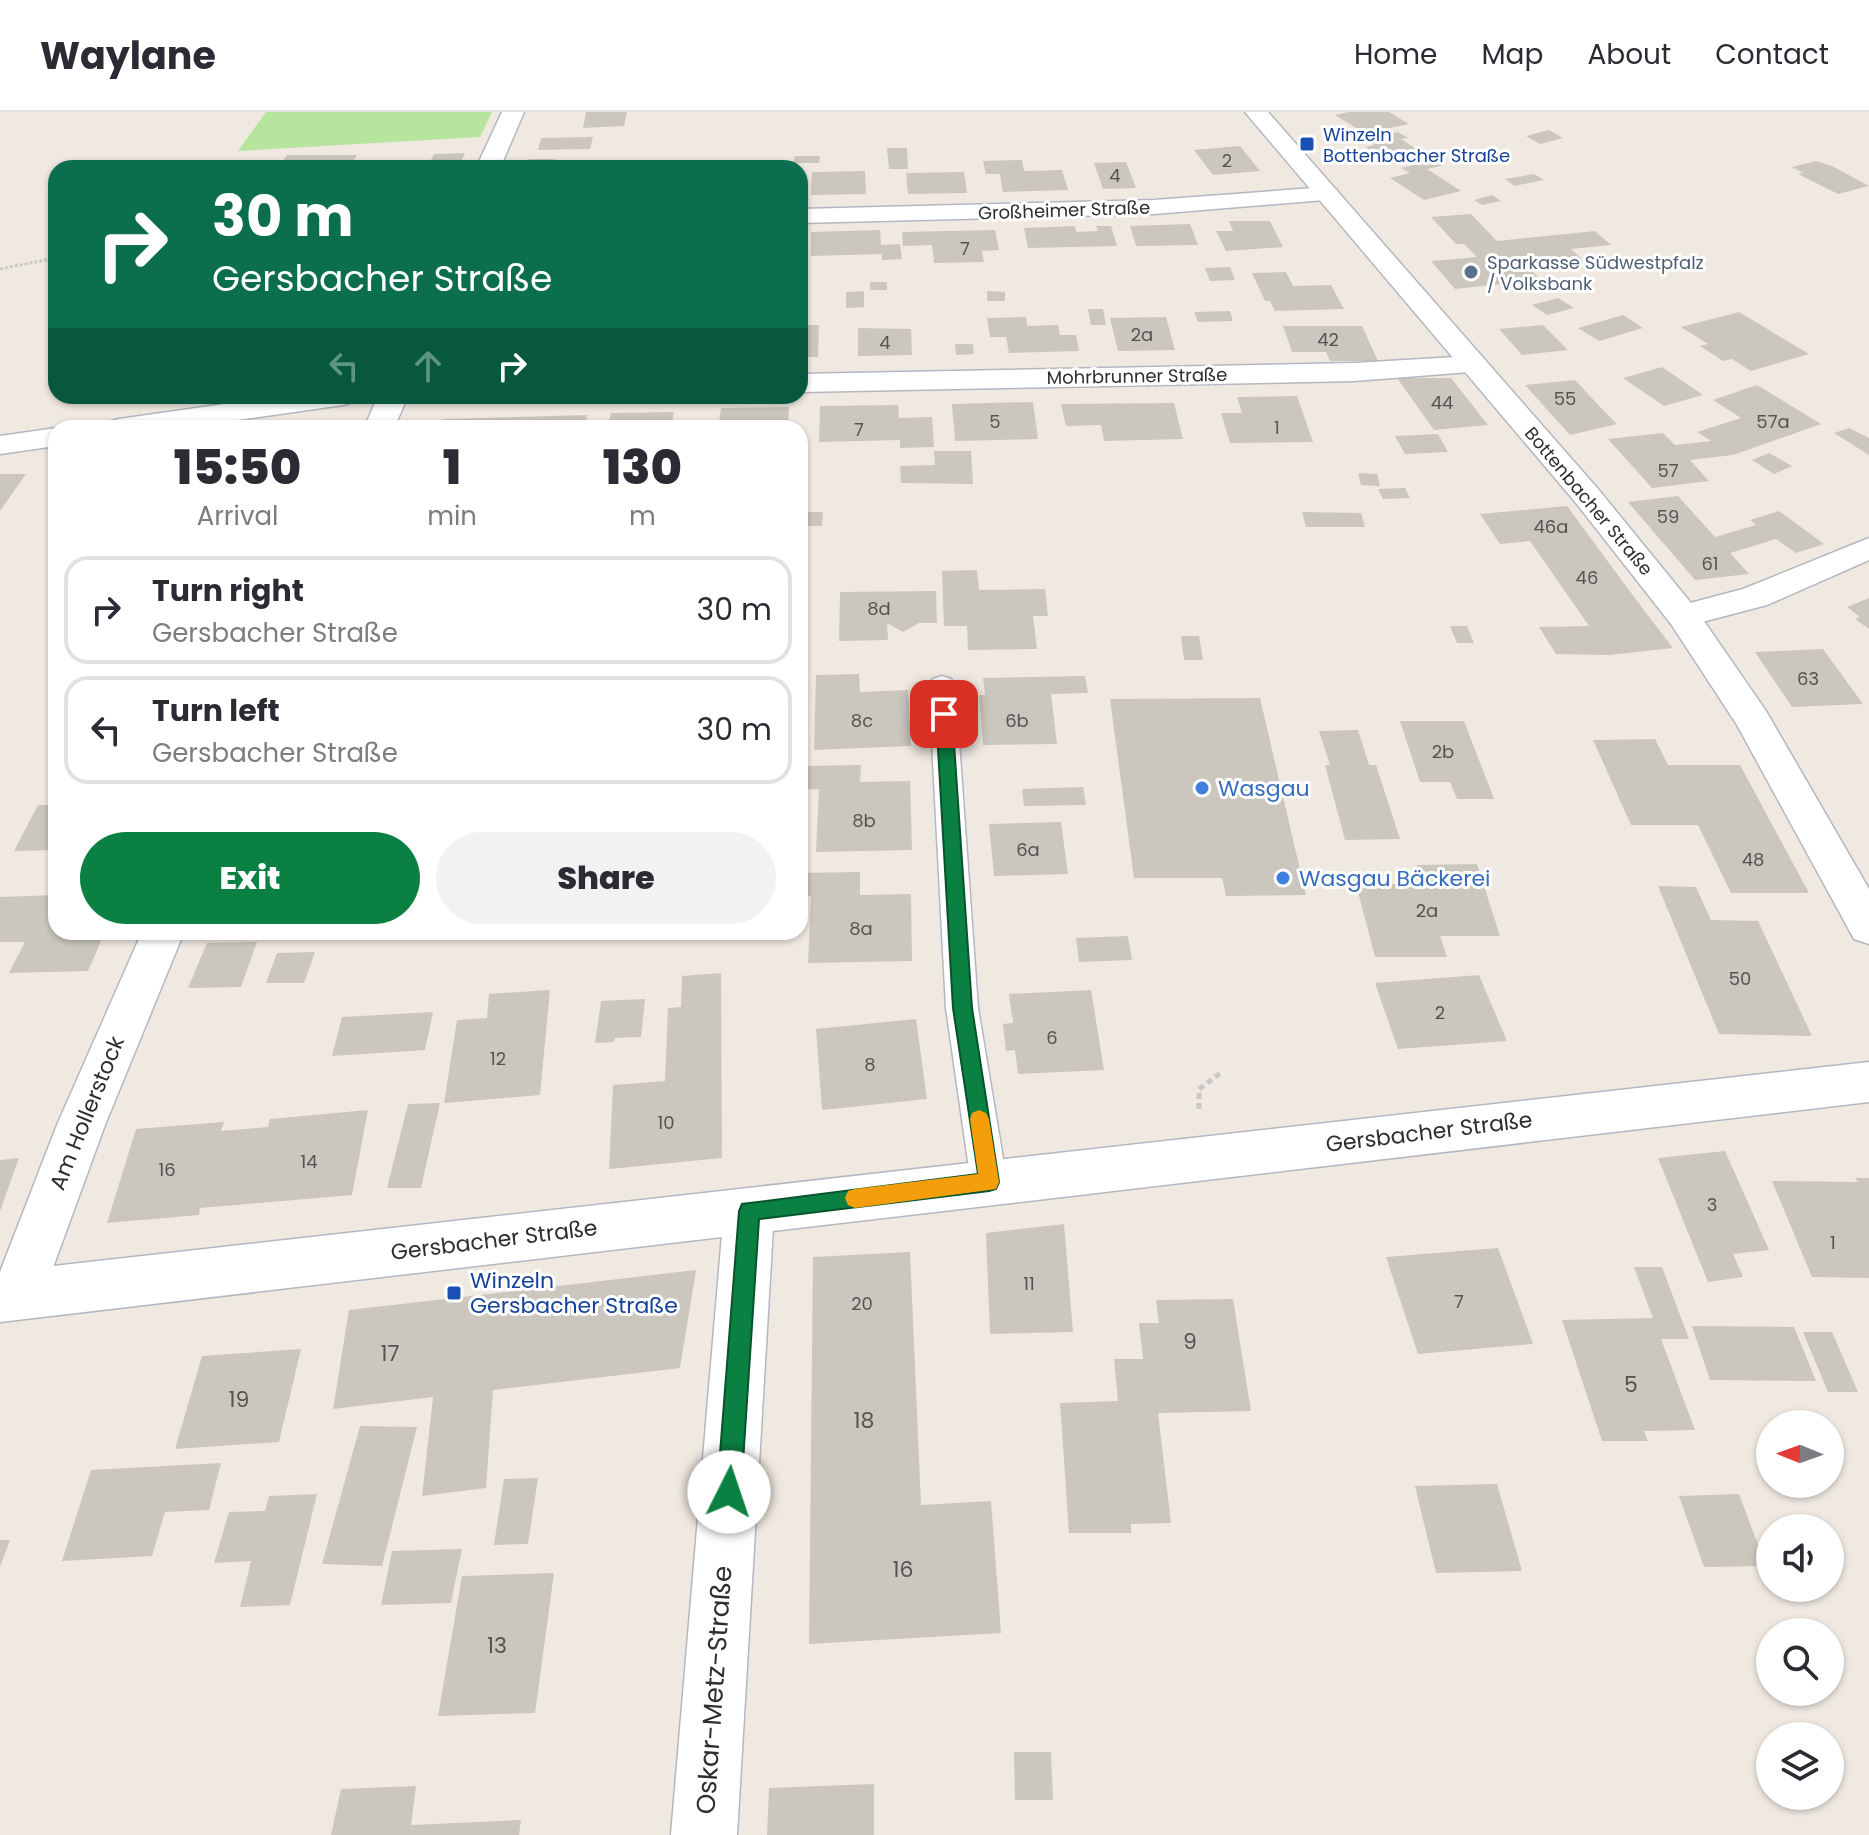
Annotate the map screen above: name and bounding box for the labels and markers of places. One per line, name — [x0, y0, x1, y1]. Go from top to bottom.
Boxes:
place label: Winzeln Bottenbacher Straße — [1323, 122, 1510, 168]
marker: Winzeln Bottenbacher Straße — [1298, 135, 1316, 153]
place label: Sparkasse Südwestpfalz / Volksbank — [1487, 250, 1704, 296]
marker: Sparkasse Südwestpfalz / Volksbank — [1462, 263, 1480, 281]
pin — [910, 680, 978, 748]
place label: Wasgau — [1218, 773, 1310, 804]
marker: Wasgau — [1193, 779, 1211, 797]
place label: Wasgau Bäckerei — [1299, 863, 1490, 894]
marker: Wasgau Bäckerei — [1274, 869, 1292, 887]
place label: Winzeln Gersbacher Straße — [470, 1265, 678, 1321]
marker: Winzeln Gersbacher Straße — [445, 1284, 463, 1302]

